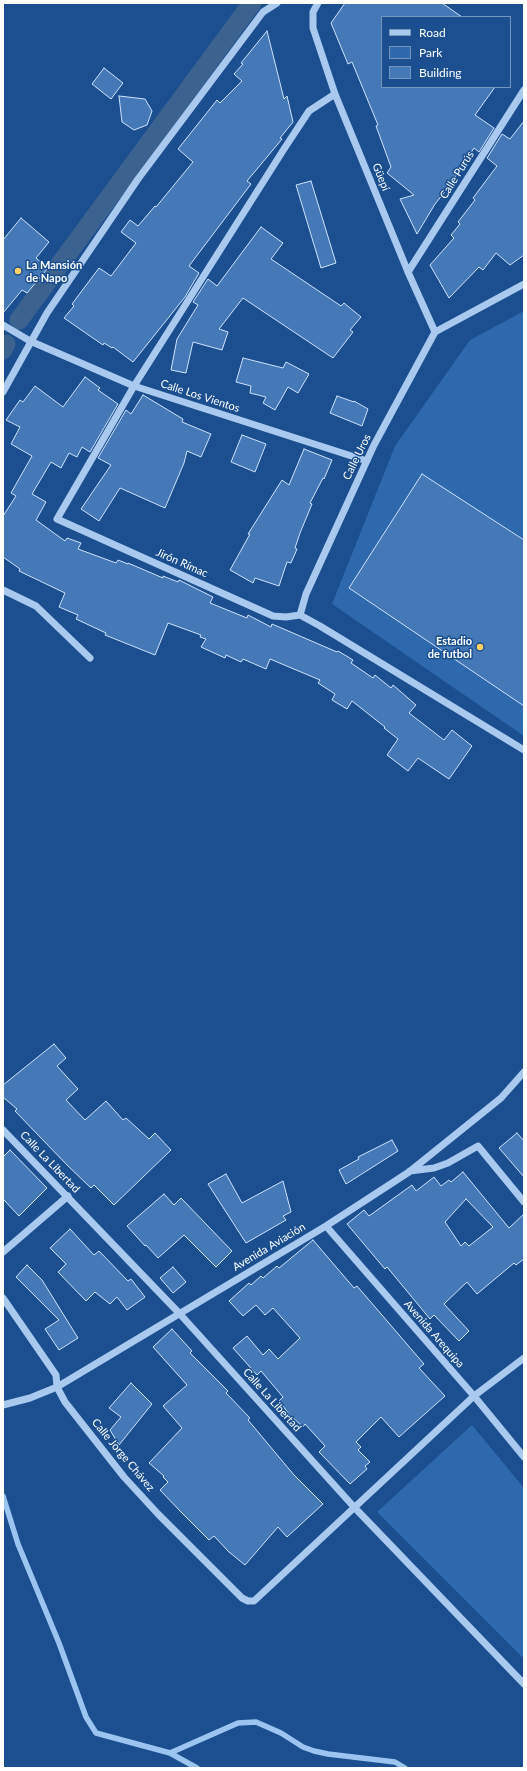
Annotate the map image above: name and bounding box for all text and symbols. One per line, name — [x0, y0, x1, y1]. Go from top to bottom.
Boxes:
legend — [381, 16, 511, 88]
text: Road — [419, 25, 446, 40]
text: Park — [419, 45, 442, 60]
text: Building — [419, 65, 462, 80]
street label: Calle Purús — [437, 149, 477, 201]
street label: Güepí — [370, 161, 392, 193]
place label: La Mansión de Napo — [26, 258, 82, 284]
marker: La Mansión de Napo — [13, 266, 23, 276]
street label: Calle Los Vientos — [159, 377, 241, 415]
street label: Calle Uros — [340, 432, 374, 482]
street label: Jirón Rímac — [154, 546, 210, 580]
place label: Estadio de futbol — [428, 634, 472, 660]
marker: Estadio de futbol — [475, 642, 485, 652]
street label: Calle La Libertad — [17, 1129, 83, 1195]
street label: Avenida Aviación — [230, 1220, 308, 1274]
street label: Avenida Arequipa — [401, 1298, 467, 1370]
street label: Calle La Libertad — [240, 1366, 304, 1434]
street label: Calle Jorge Chávez — [89, 1416, 157, 1494]

